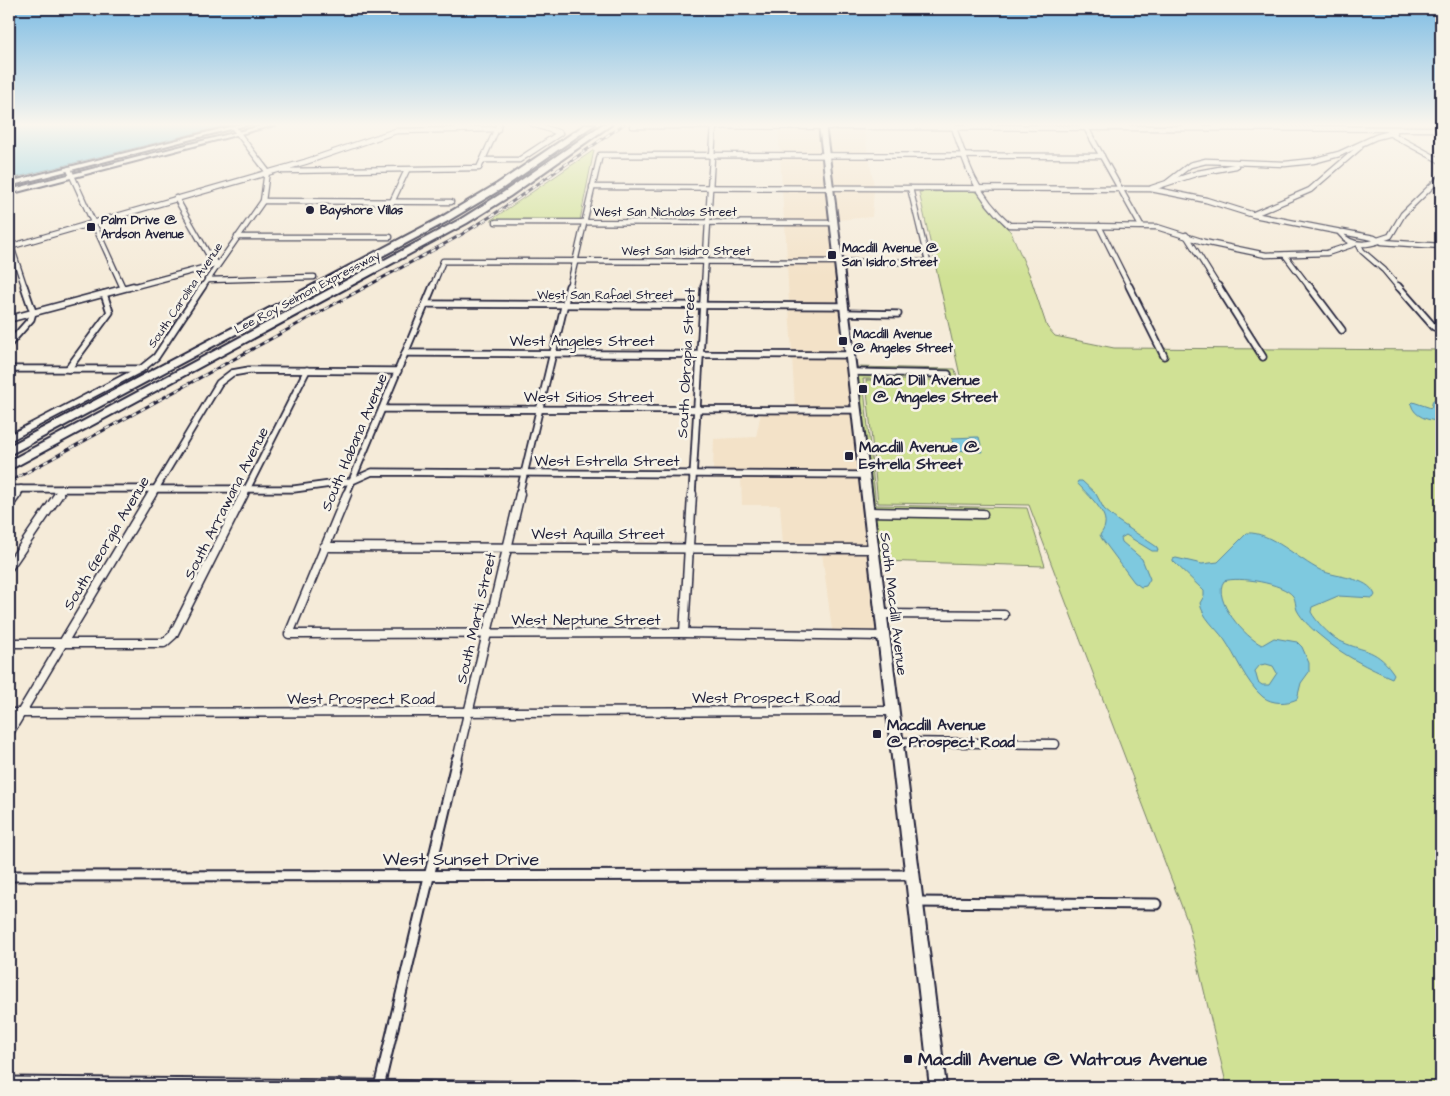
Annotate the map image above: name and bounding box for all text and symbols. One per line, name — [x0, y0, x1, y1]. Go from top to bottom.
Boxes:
place label: Bayshore Villas — [320, 202, 403, 220]
marker: Bayshore Villas — [304, 204, 316, 216]
street label: West San Nicholas Street — [593, 204, 737, 221]
place label: Palm Drive @ Ardson Avenue — [101, 212, 185, 243]
marker: Palm Drive @ Ardson Avenue — [85, 221, 97, 233]
street label: South Carolina Avenue — [144, 239, 227, 351]
place label: Macdill Avenue @ San Isidro Street — [841, 240, 939, 271]
street label: West San Isidro Street — [621, 243, 751, 260]
street label: Lee Roy Selmon Expressway — [231, 247, 384, 339]
marker: Macdill Avenue @ San Isidro Street — [826, 249, 838, 261]
street label: West San Rafael Street — [537, 287, 673, 304]
street label: South Obrapia Street — [672, 288, 701, 439]
place label: Macdill Avenue @ Angeles Street — [853, 326, 953, 359]
street label: West Angeles Street — [509, 331, 655, 353]
marker: Macdill Avenue @ Angeles Street — [837, 335, 849, 347]
street label: South Habana Avenue — [316, 370, 393, 514]
place label: Mac Dill Avenue @ Angeles Street — [873, 370, 999, 410]
marker: Mac Dill Avenue @ Angeles Street — [857, 383, 869, 395]
street label: West Sitios Street — [524, 387, 654, 408]
street label: South Arrawana Avenue — [179, 423, 274, 583]
place label: Macdill Avenue @ Estrella Street — [859, 437, 980, 475]
marker: Macdill Avenue @ Estrella Street — [843, 450, 855, 462]
street label: West Estrella Street — [534, 451, 680, 472]
street label: South Georgia Avenue — [58, 472, 156, 615]
street label: West Aquilla Street — [531, 524, 665, 545]
street label: South Macdill Avenue — [874, 531, 913, 677]
street label: South Marti Street — [451, 550, 502, 686]
street label: West Neptune Street — [511, 610, 661, 631]
street label: West Prospect Road — [692, 688, 840, 709]
street label: West Prospect Road — [287, 689, 435, 710]
place label: Macdill Avenue @ Prospect Road — [887, 715, 1015, 753]
marker: Macdill Avenue @ Prospect Road — [871, 728, 883, 740]
street label: West Sunset Drive — [383, 847, 540, 872]
place label: Macdill Avenue @ Watrous Avenue — [918, 1047, 1207, 1072]
marker: Macdill Avenue @ Watrous Avenue — [902, 1053, 914, 1065]

